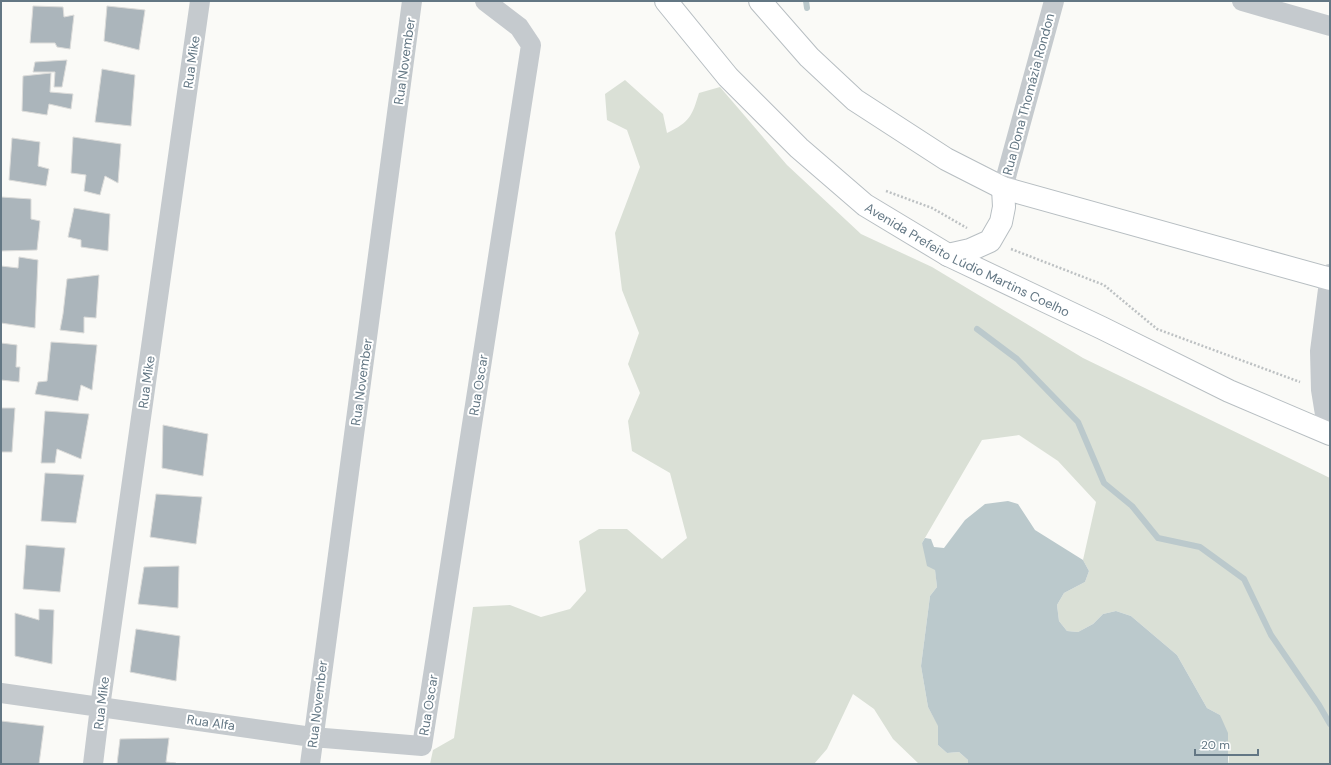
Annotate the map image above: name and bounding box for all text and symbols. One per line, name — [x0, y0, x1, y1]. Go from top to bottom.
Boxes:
street label: Rua Dona Thomázia Rondon — [999, 11, 1058, 177]
street label: Rua November — [390, 16, 419, 106]
street label: Rua Mike — [179, 35, 204, 90]
street label: Avenida Prefeito Lúdio Martins Coelho — [862, 199, 1073, 321]
street label: Rua November — [347, 337, 376, 427]
street label: Rua Oscar — [465, 353, 492, 417]
street label: Rua Mike — [134, 355, 159, 410]
street label: Rua November — [304, 659, 331, 749]
street label: Rua Oscar — [415, 673, 442, 737]
street label: Rua Mike — [90, 676, 113, 731]
street label: Rua Alfa — [186, 711, 236, 734]
scale bar — [1195, 731, 1258, 757]
text: 20 m — [1201, 737, 1230, 753]

